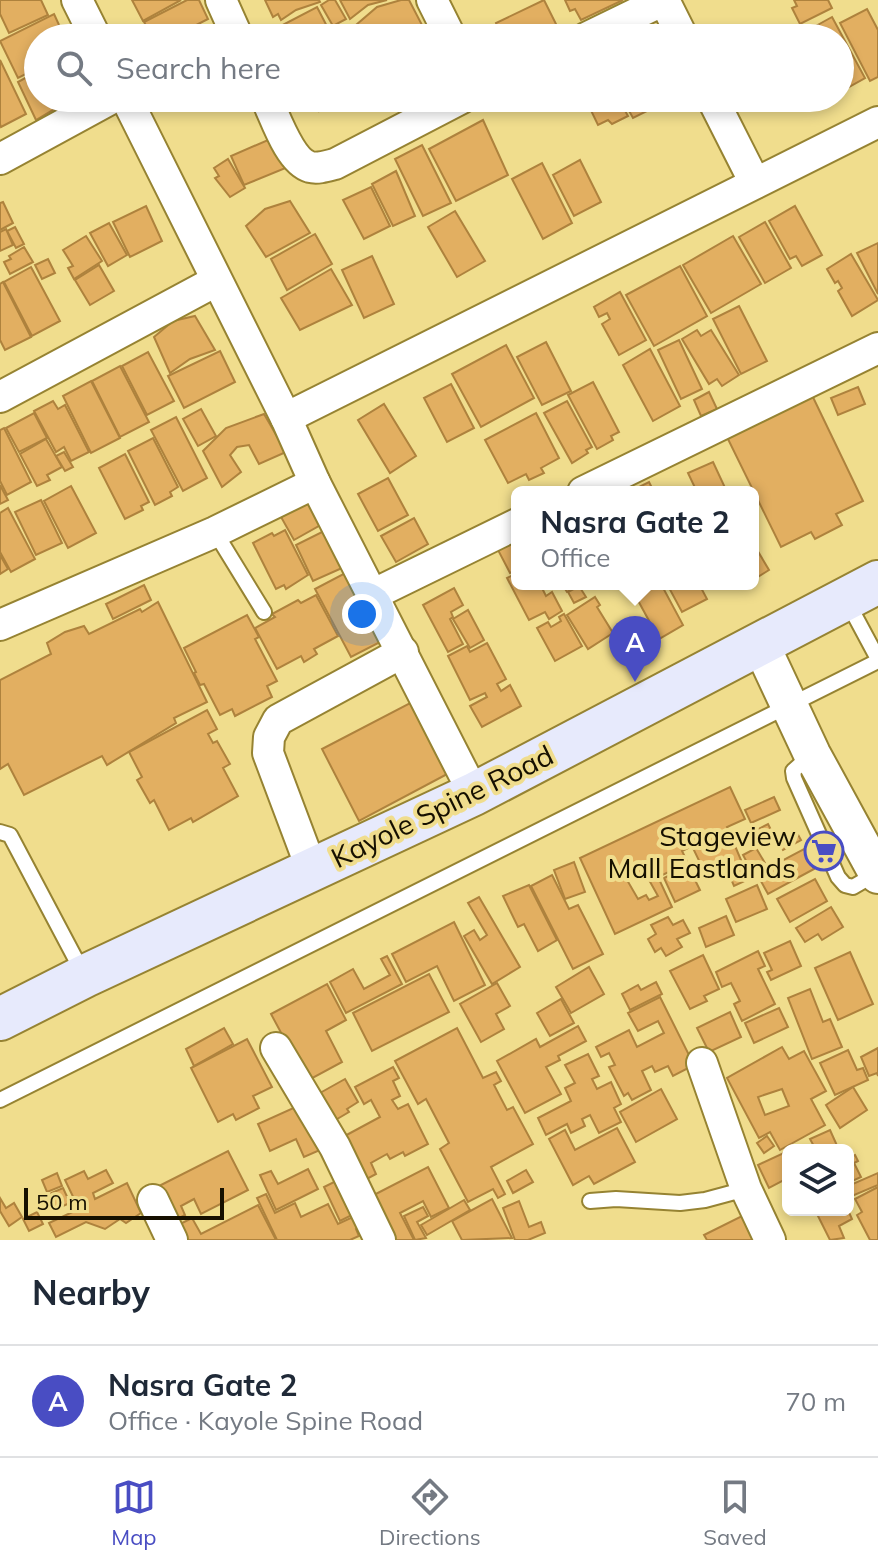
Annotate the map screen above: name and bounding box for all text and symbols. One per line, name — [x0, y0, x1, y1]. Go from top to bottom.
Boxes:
search box — [24, 24, 854, 112]
icon: search — [52, 46, 96, 90]
text: Search here — [116, 49, 281, 87]
popup — [511, 486, 759, 590]
text: Nasra Gate 2 — [540, 503, 730, 541]
text: Office — [540, 541, 610, 574]
your location — [342, 594, 382, 634]
pin: A — [609, 616, 661, 682]
street label: Kayole Spine Road — [325, 737, 559, 875]
place label: Stageview Mall Eastlands — [607, 818, 796, 885]
supermarket icon: Stageview Mall Eastlands — [803, 830, 845, 872]
map controls — [782, 1144, 854, 1216]
button: layers — [782, 1144, 854, 1216]
scale bar — [24, 1184, 224, 1220]
text: 50 m — [36, 1188, 87, 1216]
text: Nearby — [32, 1271, 150, 1314]
text: Nasra Gate 2 — [108, 1366, 297, 1404]
text: A — [48, 1385, 68, 1418]
text: 70 m — [785, 1385, 846, 1418]
text: Office · Kayole Spine Road — [108, 1404, 423, 1437]
tab: Map — [111, 1475, 157, 1551]
tab: Directions — [379, 1475, 481, 1551]
tab: Saved — [703, 1475, 767, 1551]

